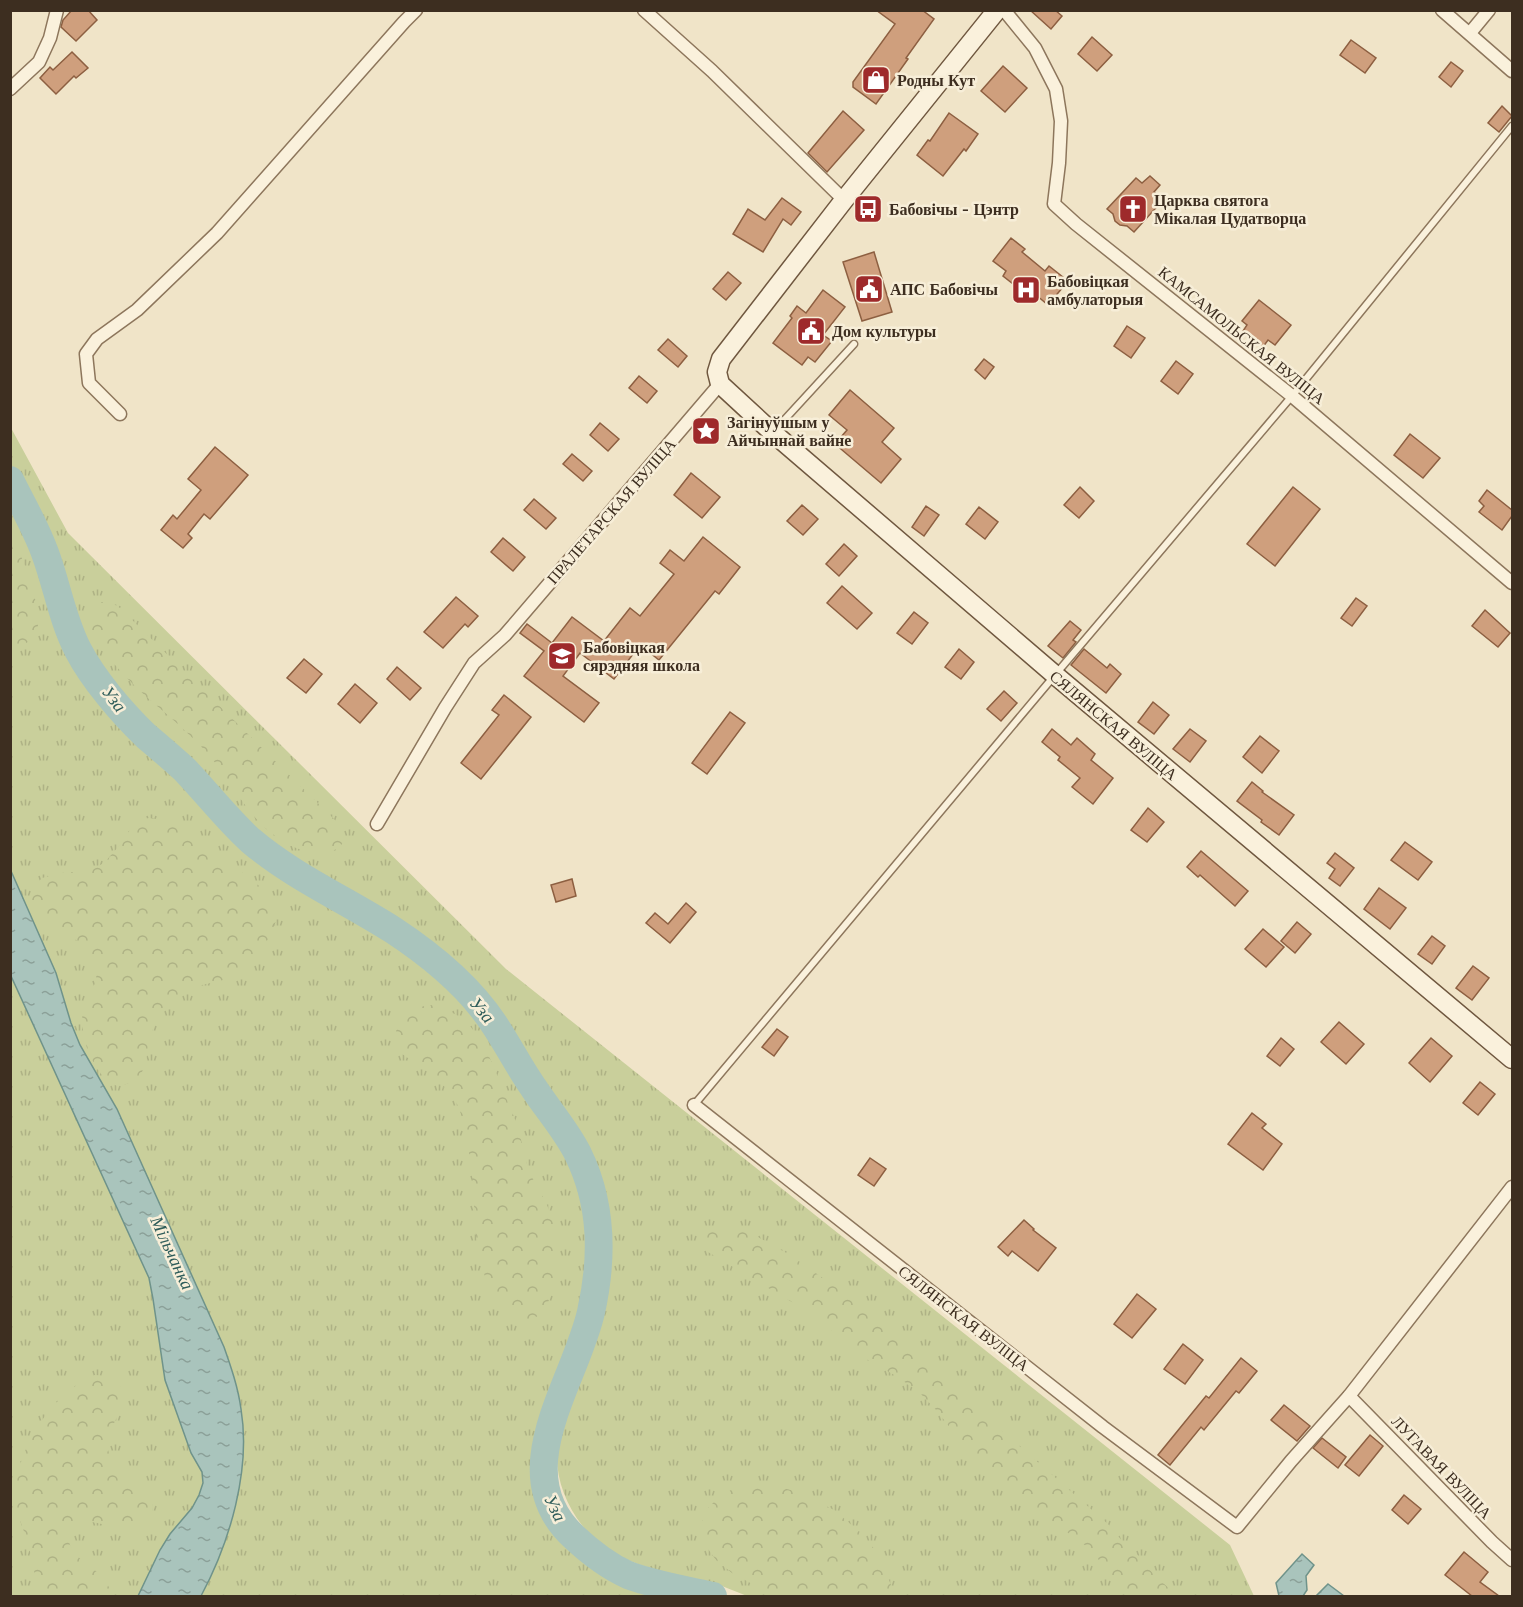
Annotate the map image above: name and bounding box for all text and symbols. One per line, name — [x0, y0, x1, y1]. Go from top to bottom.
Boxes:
shop icon: Родны Кут — [860, 64, 892, 96]
place label: Родны Кут — [897, 70, 975, 90]
place label: Царква святога Мікалая Цудатворца — [1154, 190, 1306, 228]
bus stop icon: Бабовічы - Цэнтр — [852, 193, 884, 225]
church icon: Царква святога Мікалая Цудатворца — [1117, 193, 1149, 225]
place label: Бабовічы - Цэнтр — [889, 199, 1019, 219]
street label: КАМСАМОЛЬСКАЯ ВУЛІЦА — [1155, 262, 1330, 409]
place label: Бабовіцкая амбулаторыя — [1047, 271, 1143, 309]
public building icon: АПС Бабовічы — [853, 273, 885, 305]
hospital icon: Бабовіцкая амбулаторыя — [1010, 274, 1042, 306]
place label: АПС Бабовічы — [890, 279, 998, 299]
public building icon: Дом культуры — [795, 315, 827, 347]
place label: Дом культуры — [832, 321, 937, 341]
place label: Загінуўшым у Айчыннай вайне — [727, 412, 851, 450]
place icon: Загінуўшым у Айчыннай вайне — [690, 415, 722, 447]
street label: ПРАЛЕТАРСКАЯ ВУЛІЦА — [542, 434, 680, 588]
place label: Бабовіцкая сярэдняя школа — [583, 637, 700, 675]
school or university icon: Бабовіцкая сярэдняя школа — [546, 640, 578, 672]
street label: СЯЛЯНСКАЯ ВУЛІЦА — [1046, 666, 1182, 785]
water label: Уза — [97, 681, 131, 717]
water label: Уза — [465, 992, 499, 1028]
water label: Мільчанка — [145, 1212, 199, 1293]
street label: СЯЛЯНСКАЯ ВУЛІЦА — [894, 1261, 1034, 1376]
street label: ЛУГАВАЯ ВУЛІЦА — [1388, 1411, 1497, 1523]
water label: Уза — [539, 1491, 571, 1525]

